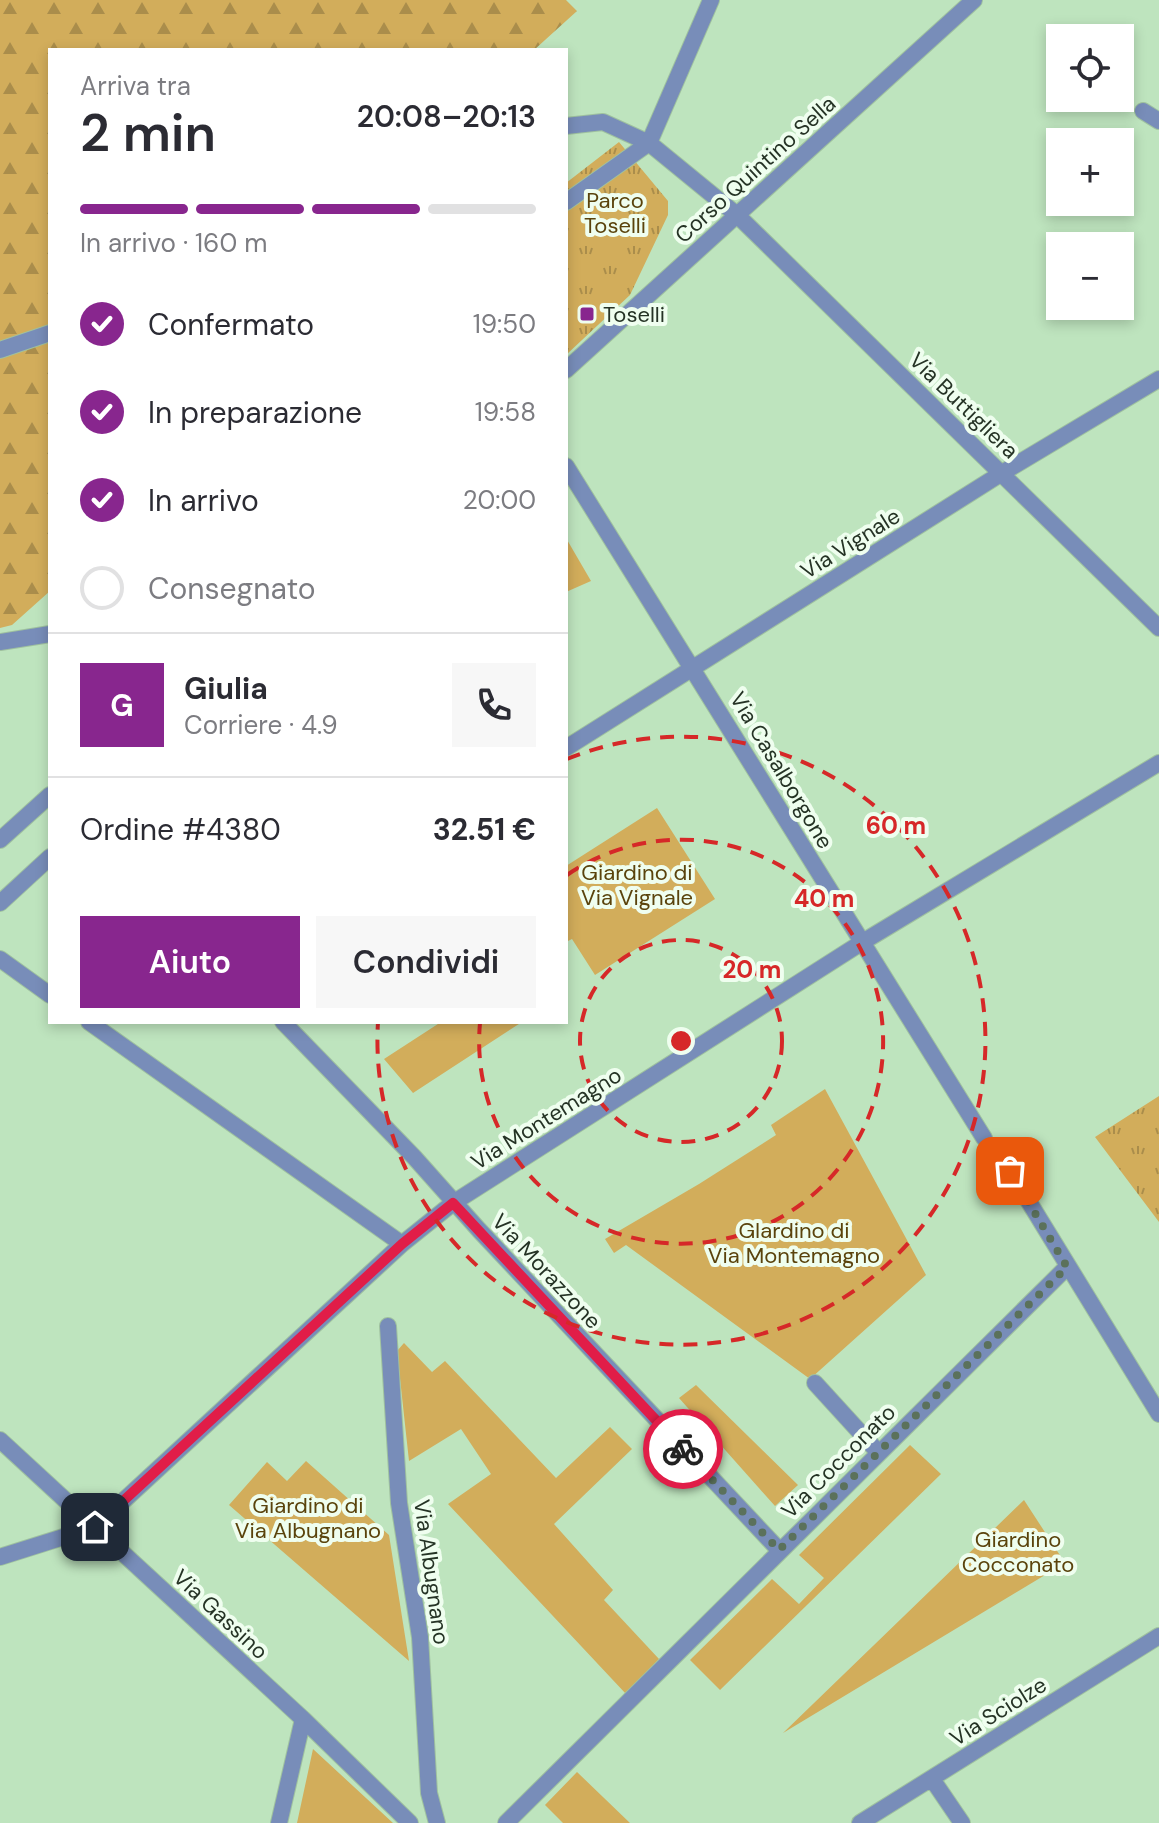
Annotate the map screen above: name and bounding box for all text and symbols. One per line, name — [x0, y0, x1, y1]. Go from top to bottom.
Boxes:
map controls — [1046, 24, 1134, 320]
button: locate — [1046, 24, 1134, 112]
text: Arriva tra — [80, 69, 191, 103]
street label: Corso Quintino Sella — [669, 89, 842, 249]
text: 20:08–20:13 — [357, 97, 536, 136]
text: 2 min — [80, 99, 216, 167]
button: + — [1046, 128, 1134, 216]
park label: Parco Toselli — [584, 186, 646, 240]
text: In arrivo · 160 m — [80, 226, 267, 260]
button: − — [1046, 232, 1134, 320]
place label: Toselli — [603, 300, 665, 329]
icon: check — [80, 302, 124, 346]
text: Confermato — [148, 305, 314, 344]
marker: Toselli — [578, 305, 596, 323]
text: 19:50 — [473, 307, 536, 341]
street label: Via Buttigliera — [903, 346, 1025, 465]
icon: check — [80, 390, 124, 434]
text: In preparazione — [148, 393, 362, 432]
text: 19:58 — [475, 395, 536, 429]
icon: check — [80, 478, 124, 522]
text: In arrivo — [148, 481, 259, 520]
text: 20:00 — [463, 483, 536, 517]
street label: Via Vignale — [795, 501, 905, 585]
text: Consegnato — [148, 569, 316, 608]
button: phone — [452, 663, 536, 747]
text: Giulia — [184, 669, 268, 708]
text: G — [110, 686, 134, 725]
street label: Via Casalborgone — [723, 686, 840, 854]
text: Corriere · 4.9 — [184, 708, 338, 742]
text: Ordine #4380 — [80, 810, 281, 849]
text: 32.51 € — [433, 810, 536, 849]
text: 60 m — [866, 810, 926, 841]
park label: Giardino di Via Vignale — [581, 858, 693, 912]
text: 40 m — [794, 883, 854, 914]
button: Aiuto — [80, 916, 300, 1008]
button: Condividi — [316, 916, 536, 1008]
text: 20 m — [723, 954, 781, 985]
centre of rings — [667, 1027, 695, 1055]
street label: Via Montemagno — [466, 1060, 627, 1176]
pin — [976, 1137, 1044, 1205]
icon: bag — [988, 1149, 1032, 1193]
street label: Via Morazzone — [486, 1207, 608, 1335]
park label: GIardino di Via Montemagno — [708, 1216, 880, 1270]
street label: Via Cocconato — [775, 1398, 902, 1525]
courier — [643, 1409, 723, 1489]
icon: bike — [661, 1427, 705, 1471]
park label: Giardino di Via Albugnano — [235, 1491, 381, 1545]
pin — [61, 1493, 129, 1561]
street label: Via Albugnano — [407, 1498, 456, 1647]
icon: home — [73, 1505, 117, 1549]
park label: Giardino Cocconato — [962, 1525, 1074, 1579]
street label: Via Gassino — [167, 1563, 274, 1666]
street label: Via Sciolze — [944, 1670, 1052, 1753]

